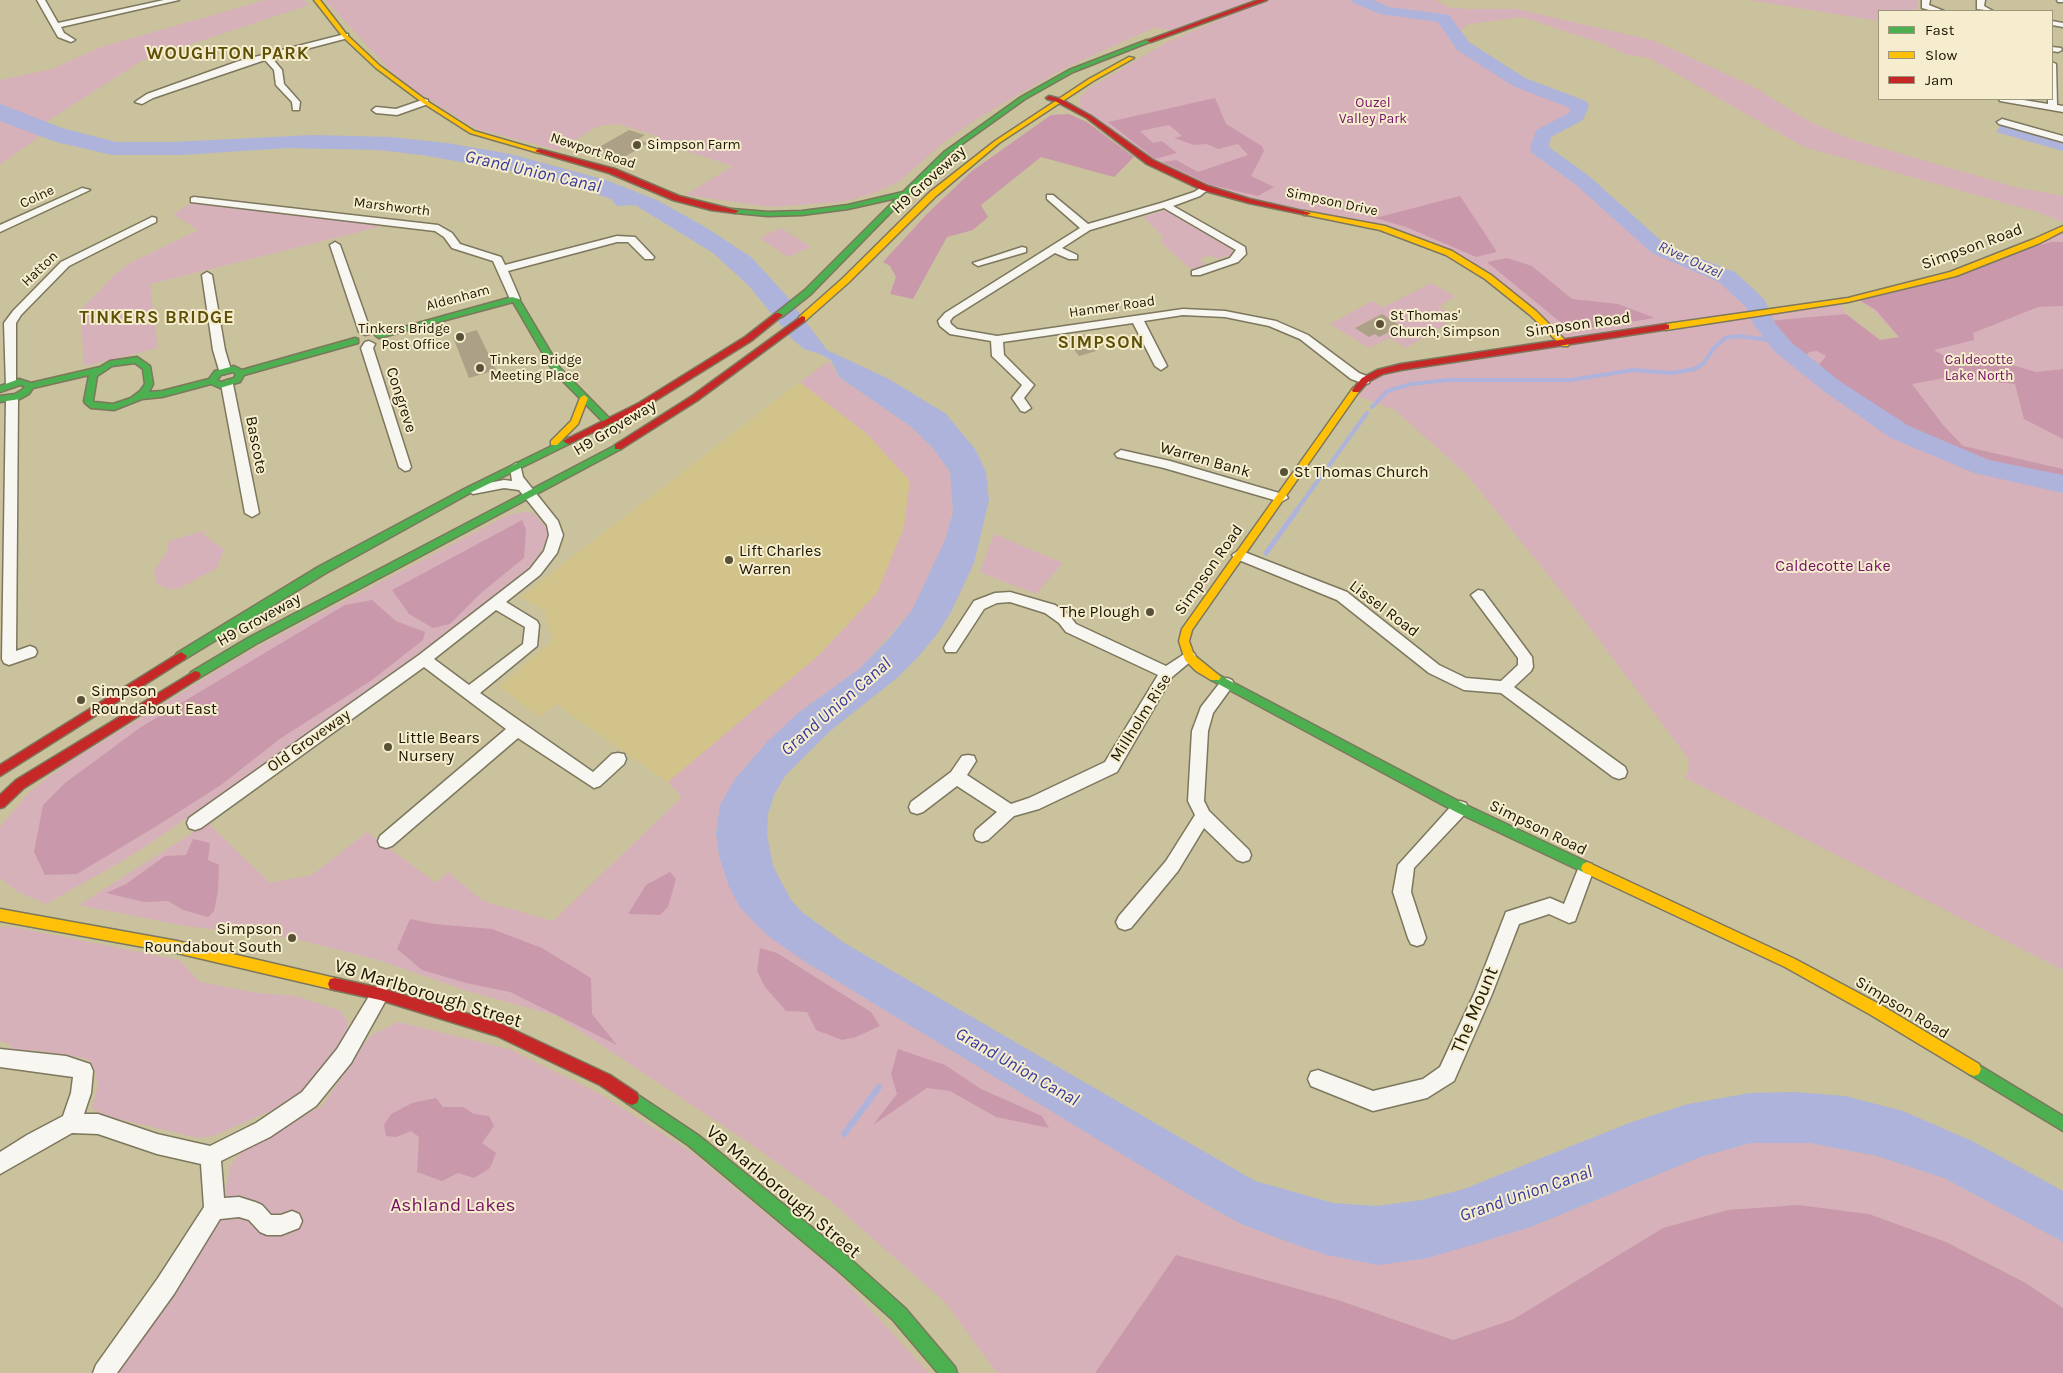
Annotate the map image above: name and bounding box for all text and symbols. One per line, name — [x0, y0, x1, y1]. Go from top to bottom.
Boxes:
legend — [1878, 10, 2053, 100]
text: Fast — [1925, 21, 1954, 39]
district label: WOUGHTON PARK — [145, 43, 311, 65]
text: Slow — [1925, 46, 1957, 64]
text: Jam — [1925, 71, 1953, 89]
park label: Ouzel Valley Park — [1339, 95, 1407, 128]
street label: Newport Road — [548, 129, 638, 173]
place label: Simpson Farm — [647, 137, 741, 153]
marker: Simpson Farm — [631, 139, 643, 151]
street label: H9 Groveway — [888, 142, 970, 218]
water label: Grand Union Canal — [463, 146, 603, 198]
street label: Colne — [17, 182, 57, 212]
street label: Simpson Drive — [1285, 184, 1379, 220]
street label: Marshworth — [353, 194, 431, 220]
street label: Simpson Road — [1919, 220, 2025, 274]
water label: River Ouzel — [1655, 237, 1725, 283]
street label: Hatton — [18, 248, 62, 290]
street label: Aldenham — [424, 281, 492, 315]
street label: Hanmer Road — [1068, 293, 1156, 321]
district label: TINKERS BRIDGE — [77, 307, 237, 329]
place label: St Thomas' Church, Simpson — [1390, 308, 1500, 341]
street label: Simpson Road — [1524, 308, 1632, 342]
marker: St Thomas' Church, Simpson — [1374, 318, 1386, 330]
place label: Tinkers Bridge Post Office — [358, 321, 450, 354]
marker: Tinkers Bridge Post Office — [454, 331, 466, 343]
district label: SIMPSON — [1057, 332, 1145, 354]
place label: Tinkers Bridge Meeting Place — [490, 352, 582, 384]
park label: Caldecotte Lake North — [1945, 352, 2013, 384]
marker: Tinkers Bridge Meeting Place — [474, 362, 486, 374]
street label: Congreve — [381, 365, 421, 435]
street label: H9 Groveway — [570, 396, 660, 460]
street label: Bascote — [241, 415, 271, 475]
street label: Warren Bank — [1158, 438, 1252, 482]
place label: St Thomas Church — [1294, 462, 1429, 482]
marker: St Thomas Church — [1278, 466, 1290, 478]
street label: Simpson Road — [1171, 521, 1247, 619]
place label: Lift Charles Warren — [739, 541, 822, 579]
marker: Lift Charles Warren — [723, 554, 735, 566]
park label: Caldecotte Lake — [1775, 556, 1891, 576]
street label: Lissel Road — [1345, 577, 1423, 641]
street label: H9 Groveway — [214, 589, 304, 651]
place label: The Plough — [1060, 602, 1140, 622]
marker: The Plough — [1144, 606, 1156, 618]
water label: Grand Union Canal — [776, 653, 896, 761]
street label: Millholm Rise — [1106, 670, 1176, 766]
place label: Simpson Roundabout East — [91, 681, 217, 719]
marker: Simpson Roundabout East — [75, 694, 87, 706]
street label: Old Groveway — [264, 705, 354, 777]
place label: Little Bears Nursery — [398, 728, 480, 766]
marker: Little Bears Nursery — [382, 741, 394, 753]
street label: Simpson Road — [1486, 796, 1590, 860]
place label: Simpson Roundabout South — [144, 919, 282, 957]
marker: Simpson Roundabout South — [286, 932, 298, 944]
street label: V8 Marlborough Street — [331, 955, 525, 1033]
street label: The Mount — [1447, 963, 1503, 1057]
street label: Simpson Road — [1852, 972, 1952, 1044]
water label: Grand Union Canal — [951, 1023, 1083, 1111]
street label: V8 Marlborough Street — [701, 1121, 865, 1263]
water label: Grand Union Canal — [1457, 1161, 1595, 1227]
park label: Ashland Lakes — [390, 1195, 516, 1217]

